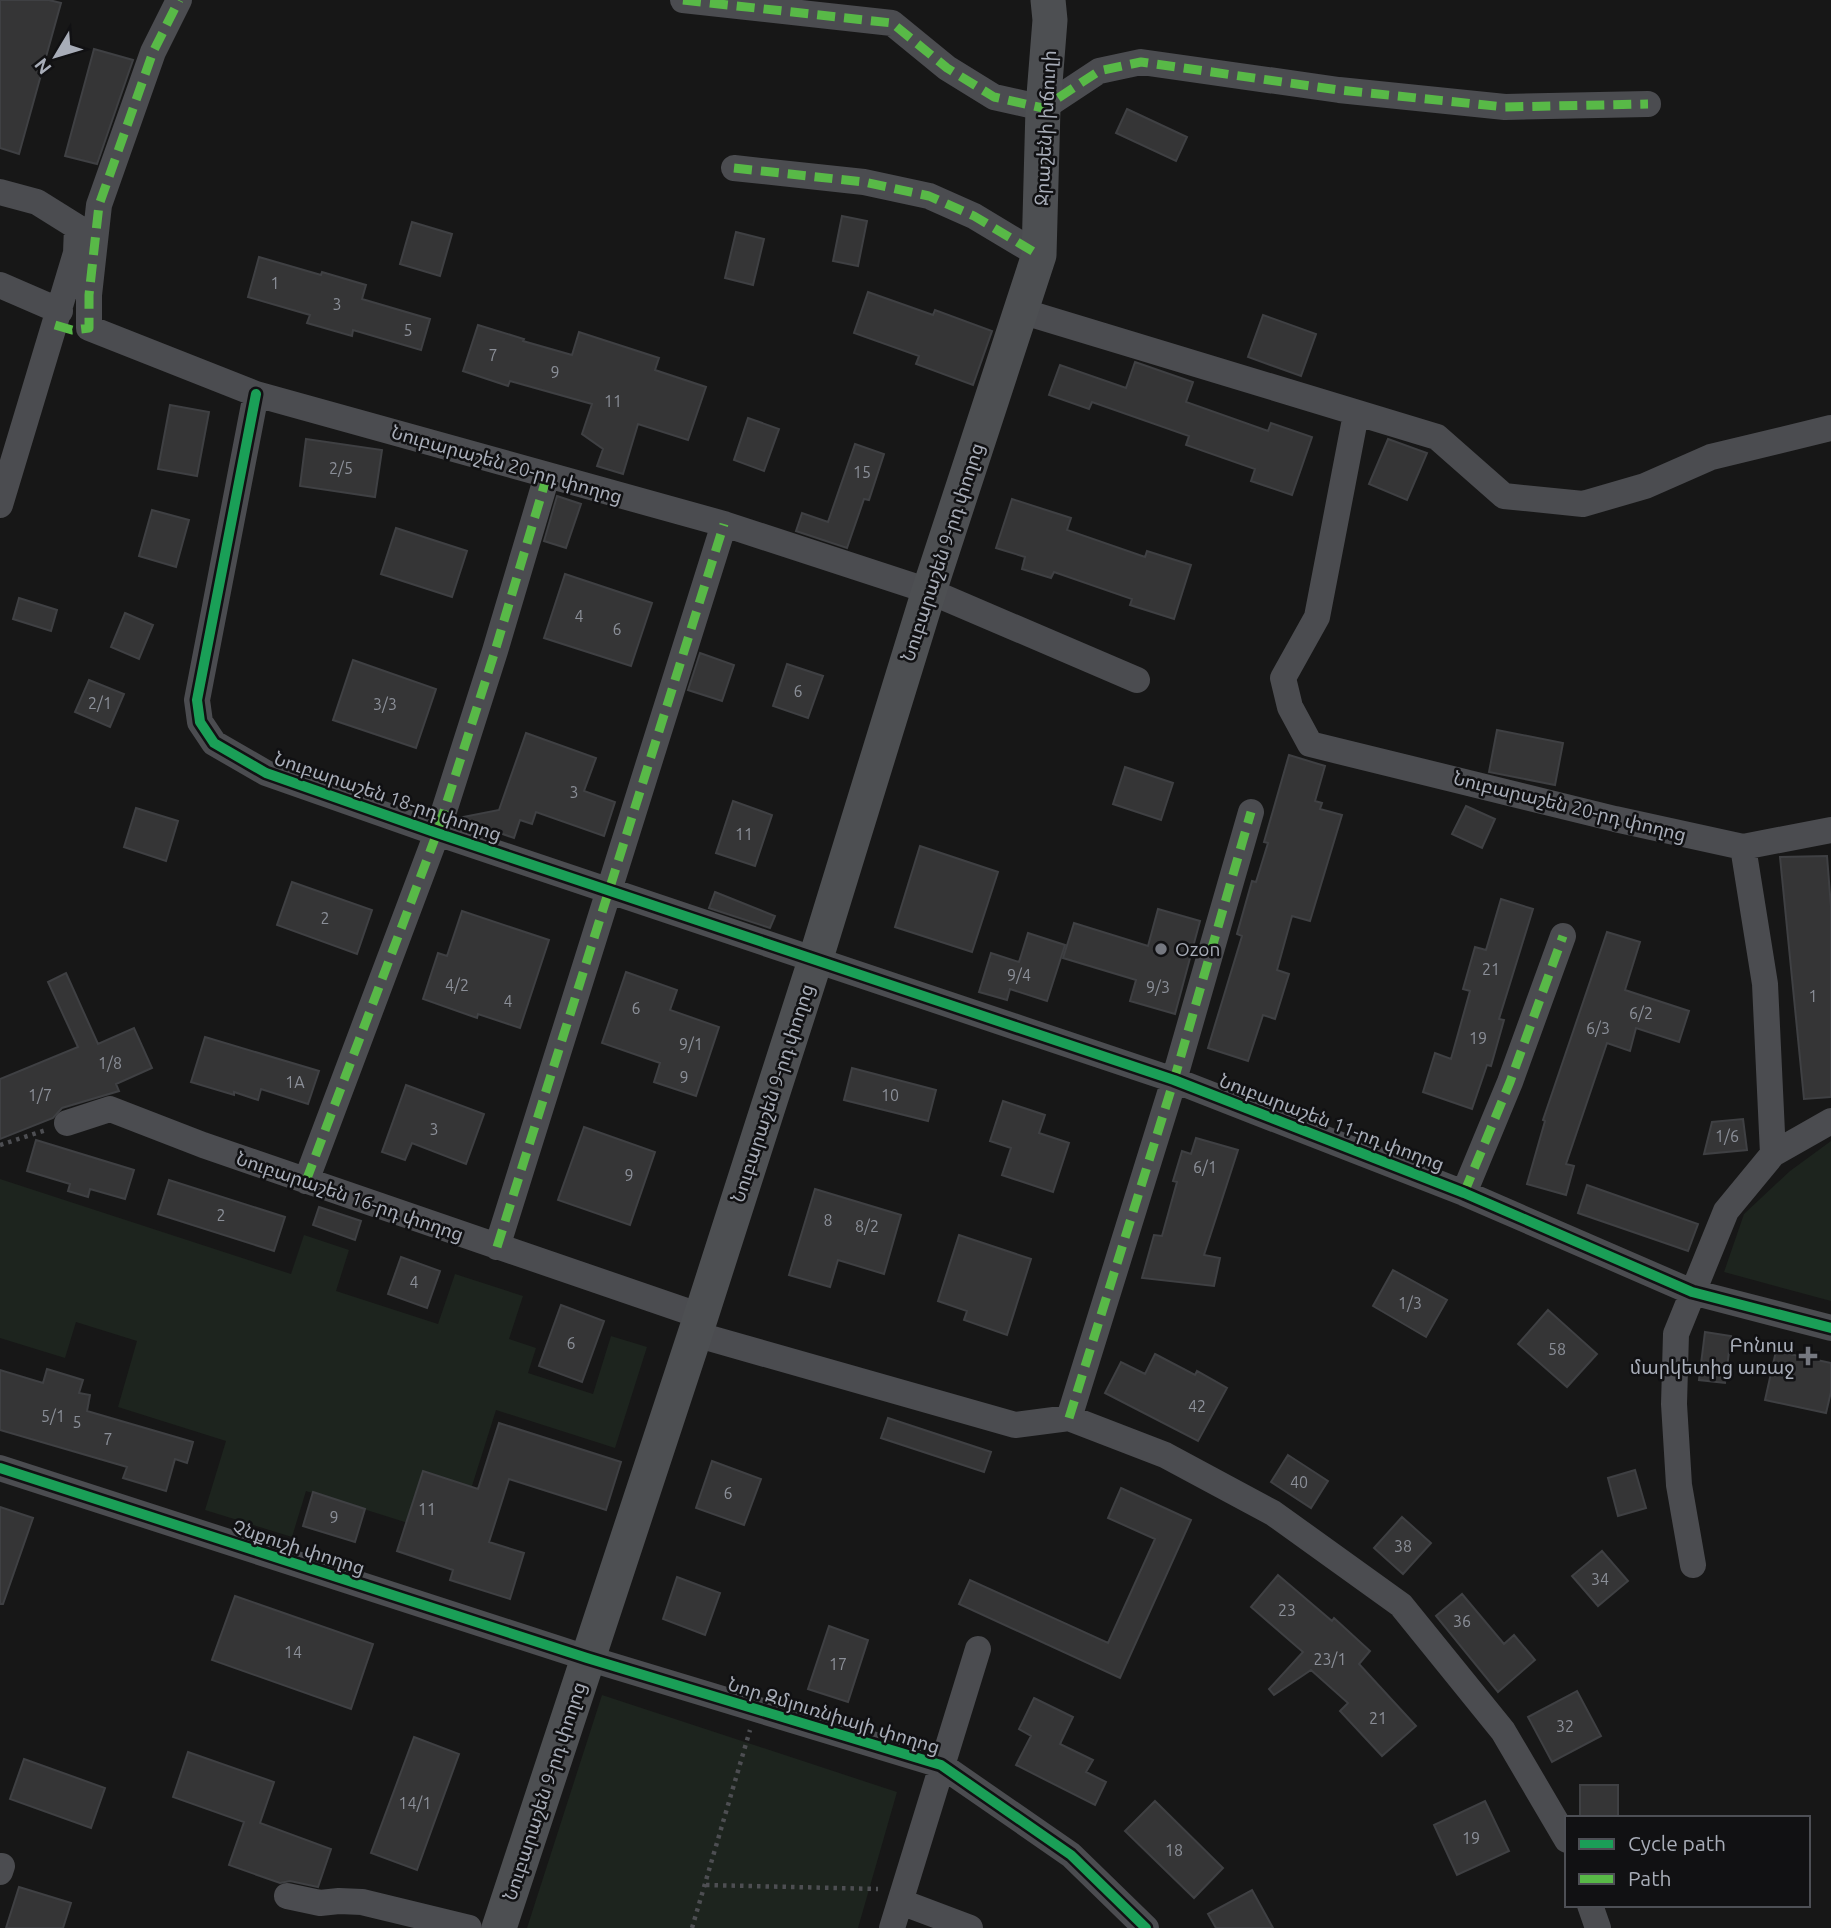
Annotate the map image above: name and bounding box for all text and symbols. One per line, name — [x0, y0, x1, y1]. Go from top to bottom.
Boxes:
north arrow — [21, 21, 91, 91]
street label: Ջրաշենի խճուղի — [1030, 49, 1061, 207]
text: N — [30, 54, 56, 79]
house number: 1 — [270, 274, 280, 292]
house number: 3 — [332, 295, 342, 313]
house number: 5 — [403, 321, 413, 339]
house number: 7 — [488, 346, 498, 364]
house number: 9 — [550, 363, 560, 381]
house number: 11 — [604, 392, 622, 410]
street label: Նուբարաշեն 20-րդ փողոց — [389, 420, 625, 508]
street label: Նուբարաշեն 9-րդ փողոց — [896, 440, 989, 664]
house number: 2/5 — [329, 459, 353, 477]
house number: 15 — [853, 463, 871, 481]
house number: 4 — [574, 607, 584, 625]
house number: 6 — [612, 620, 622, 638]
house number: 6 — [793, 682, 803, 700]
house number: 2/1 — [88, 694, 112, 712]
house number: 3/3 — [373, 695, 397, 713]
street label: Նուբարաշեն 18-րդ փողոց — [271, 747, 505, 846]
street label: Նուբարաշեն 20-րդ փողոց — [1451, 766, 1689, 847]
house number: 3 — [569, 783, 579, 801]
house number: 11 — [735, 825, 753, 843]
house number: 2 — [320, 909, 330, 927]
place label: Ozon — [1175, 938, 1220, 960]
marker: Ozon — [1153, 941, 1169, 957]
house number: 21 — [1482, 960, 1500, 978]
house number: 9/4 — [1007, 966, 1031, 984]
house number: 4/2 — [445, 976, 469, 994]
house number: 9/3 — [1146, 978, 1170, 996]
street label: Նուբարաշեն 9-րդ փողոց — [726, 981, 819, 1205]
house number: 1 — [1808, 987, 1818, 1005]
house number: 4 — [503, 992, 513, 1010]
house number: 6 — [631, 999, 641, 1017]
house number: 6/2 — [1629, 1004, 1653, 1022]
house number: 6/3 — [1586, 1019, 1610, 1037]
house number: 19 — [1469, 1029, 1487, 1047]
house number: 9/1 — [679, 1035, 703, 1053]
house number: 1/8 — [98, 1054, 122, 1072]
house number: 9 — [679, 1068, 689, 1086]
street label: Նուբարաշեն 11-րդ փողոց — [1216, 1069, 1448, 1176]
house number: 1A — [285, 1073, 305, 1091]
house number: 1/7 — [28, 1086, 52, 1104]
house number: 10 — [881, 1086, 899, 1104]
house number: 3 — [429, 1120, 439, 1138]
house number: 1/6 — [1715, 1127, 1739, 1145]
street label: Նուբարաշեն 16-րդ փողոց — [233, 1147, 467, 1246]
house number: 6/1 — [1193, 1158, 1217, 1176]
house number: 9 — [624, 1166, 634, 1184]
house number: 2 — [216, 1206, 226, 1224]
house number: 8 — [823, 1211, 833, 1229]
house number: 8/2 — [855, 1217, 879, 1235]
house number: 4 — [409, 1273, 419, 1291]
house number: 1/3 — [1398, 1294, 1422, 1312]
house number: 6 — [566, 1334, 576, 1352]
place label: Բոնուս մարկետից առաջ — [1630, 1334, 1794, 1379]
house number: 58 — [1548, 1340, 1566, 1358]
marker: Բոնուս մարկետից առաջ — [1800, 1348, 1816, 1364]
house number: 42 — [1188, 1397, 1206, 1415]
house number: 5/1 — [41, 1407, 65, 1425]
house number: 5 — [72, 1413, 82, 1431]
house number: 7 — [103, 1430, 113, 1448]
house number: 40 — [1290, 1473, 1308, 1491]
house number: 6 — [723, 1484, 733, 1502]
house number: 11 — [418, 1500, 436, 1518]
house number: 9 — [329, 1508, 339, 1526]
street label: Չնքուշի փողոց — [230, 1515, 368, 1580]
house number: 38 — [1394, 1537, 1412, 1555]
house number: 34 — [1591, 1570, 1609, 1588]
house number: 23 — [1278, 1601, 1296, 1619]
house number: 36 — [1453, 1612, 1471, 1630]
house number: 14 — [284, 1643, 302, 1661]
house number: 23/1 — [1314, 1650, 1346, 1668]
house number: 17 — [829, 1655, 847, 1673]
street label: Նոր Զմյուռնիայի փողոց — [725, 1672, 943, 1759]
street label: Նուբարաշեն 9-րդ փողոց — [498, 1679, 591, 1903]
house number: 21 — [1369, 1709, 1387, 1727]
house number: 32 — [1556, 1717, 1574, 1735]
house number: 14/1 — [399, 1794, 431, 1812]
legend — [1565, 1816, 1810, 1907]
house number: 19 — [1462, 1829, 1480, 1847]
text: Cycle path — [1628, 1831, 1726, 1855]
house number: 18 — [1165, 1841, 1183, 1859]
text: Path — [1628, 1866, 1671, 1890]

